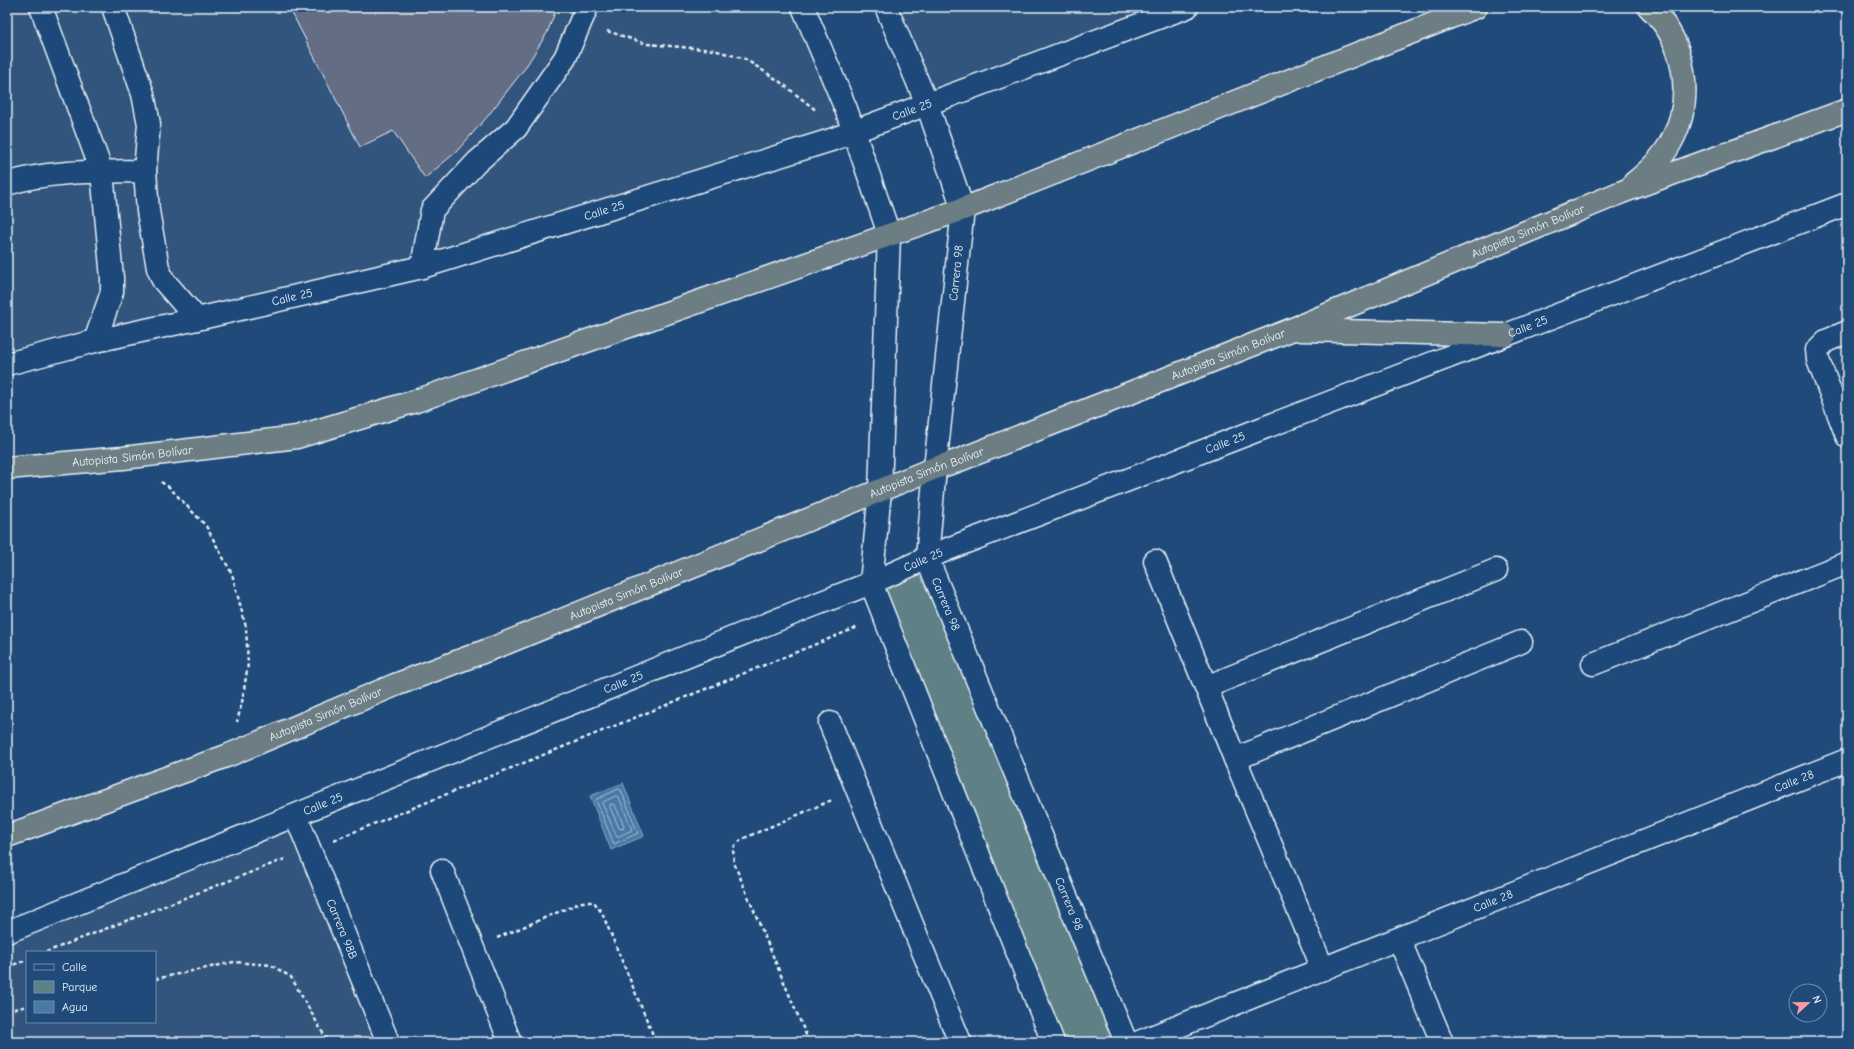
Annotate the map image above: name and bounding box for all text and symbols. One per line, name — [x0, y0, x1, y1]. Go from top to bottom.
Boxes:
street label: Calle 25 — [890, 96, 934, 124]
street label: Calle 25 — [582, 198, 626, 223]
street label: Autopista Simón Bolívar — [1469, 201, 1587, 261]
street label: Carrera 98 — [946, 244, 966, 302]
street label: Calle 25 — [270, 285, 314, 309]
street label: Calle 25 — [1506, 313, 1550, 341]
street label: Autopista Simón Bolívar — [1169, 326, 1287, 383]
street label: Calle 25 — [1203, 429, 1247, 457]
street label: Autopista Simón Bolívar — [72, 443, 194, 469]
street label: Autopista Simón Bolívar — [867, 444, 986, 501]
street label: Calle 25 — [901, 545, 945, 575]
street label: Autopista Simón Bolívar — [567, 564, 685, 623]
street label: Carrera 98 — [929, 575, 963, 633]
street label: Calle 25 — [601, 668, 645, 697]
street label: Autopista Simón Bolívar — [267, 684, 384, 744]
street label: Calle 28 — [1772, 767, 1816, 795]
street label: Calle 25 — [301, 790, 345, 818]
street label: Carrera 98 — [1052, 875, 1086, 932]
street label: Calle 28 — [1471, 887, 1515, 915]
street label: Carrera 98B — [324, 897, 360, 961]
legend — [26, 951, 156, 1023]
text: Calle — [62, 960, 87, 974]
text: Parque — [62, 980, 97, 994]
north arrow — [1788, 983, 1828, 1023]
text: N — [1809, 994, 1824, 1005]
text: Agua — [62, 1000, 88, 1014]

